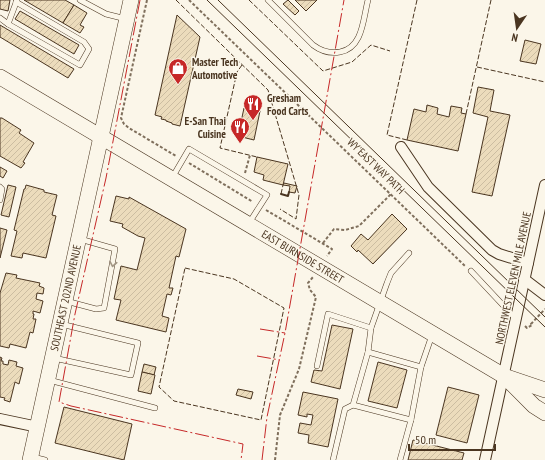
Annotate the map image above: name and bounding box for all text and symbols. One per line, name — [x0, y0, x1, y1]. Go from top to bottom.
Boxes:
north arrow — [497, 8, 537, 48]
text: N — [510, 30, 519, 45]
place label: Master Tech Automotive — [191, 55, 238, 82]
shop icon: Master Tech Automotive — [167, 57, 189, 85]
place label: Gresham Food Carts — [267, 91, 309, 118]
restaurant icon: Gresham Food Carts — [242, 93, 264, 121]
place label: E-San Thai Cuisine — [185, 114, 227, 141]
restaurant icon: E-San Thai Cuisine — [229, 116, 251, 144]
street label: WY'EAST WAY PATH — [344, 135, 408, 197]
street label: NORTHWEST ELEVEN MILE AVENUE — [492, 210, 534, 346]
street label: EAST BURNSIDE STREET — [259, 227, 346, 286]
street label: SOUTHEAST 202ND AVENUE — [47, 243, 84, 352]
one-way arrow — [109, 261, 117, 267]
scale bar — [409, 426, 495, 452]
text: 50 m — [415, 432, 436, 447]

